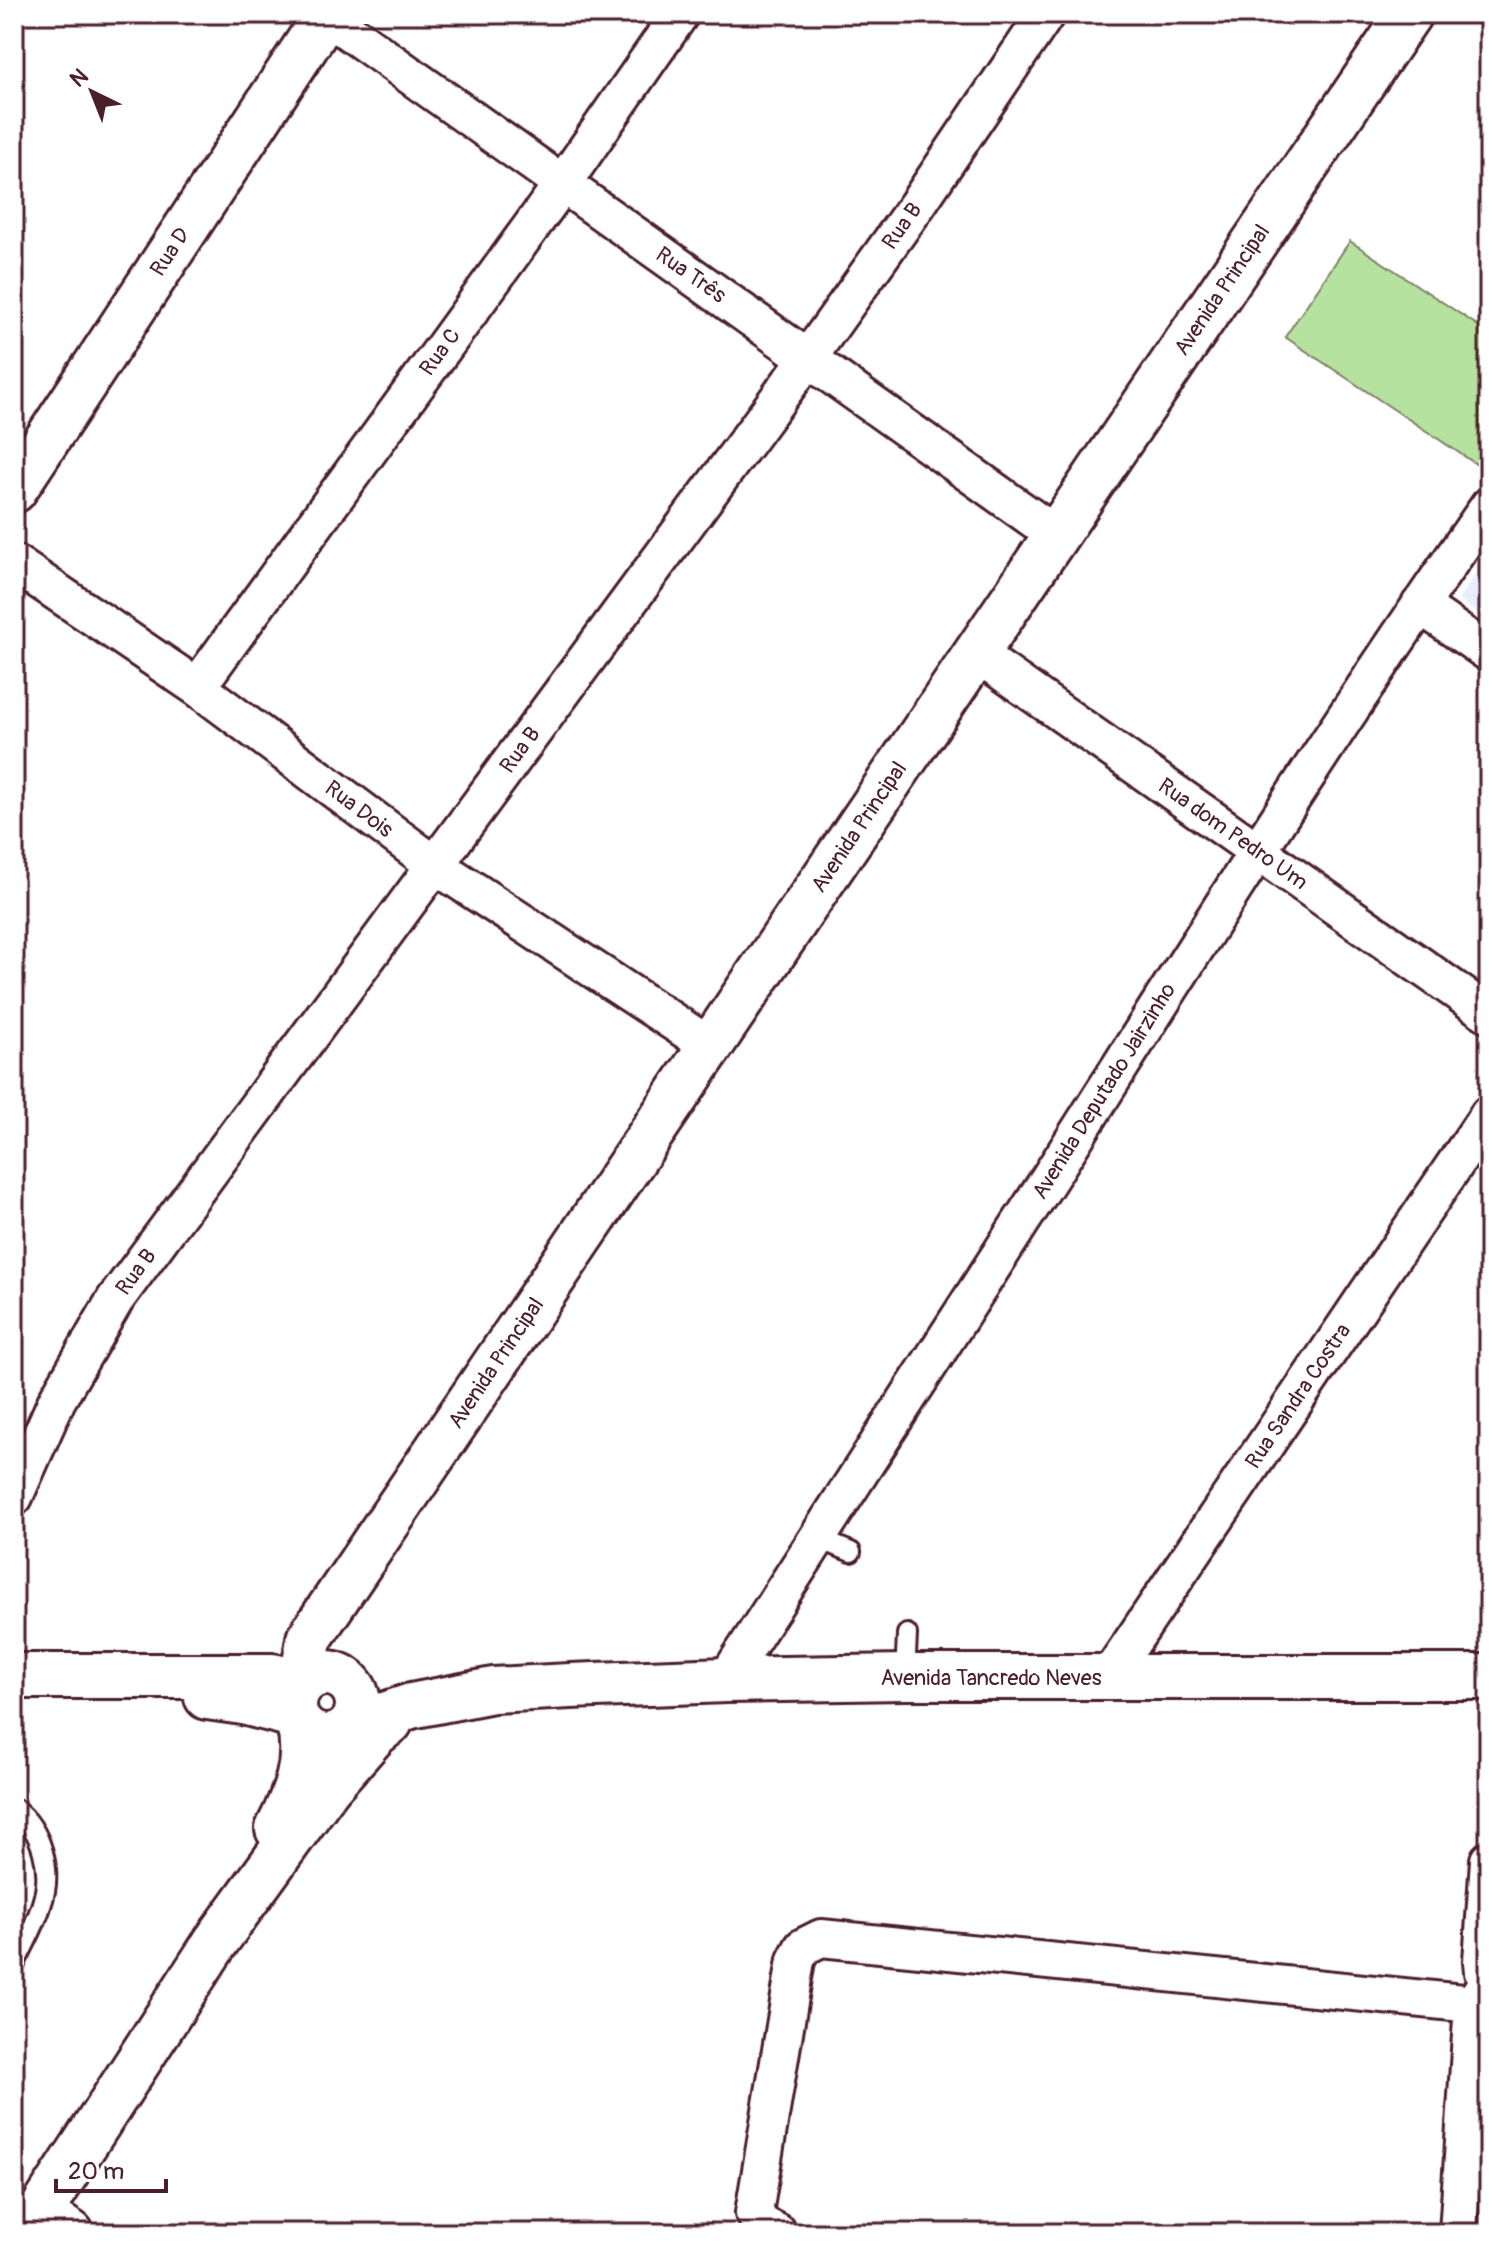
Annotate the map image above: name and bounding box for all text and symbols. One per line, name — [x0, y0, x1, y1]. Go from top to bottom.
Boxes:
north arrow — [52, 52, 132, 132]
text: N — [64, 63, 94, 93]
street label: Rua B — [876, 197, 928, 255]
street label: Avenida Principal — [1168, 219, 1276, 361]
street label: Rua D — [144, 222, 196, 282]
street label: Rua Três — [650, 241, 732, 309]
street label: Rua C — [413, 323, 467, 381]
street label: Rua B — [494, 721, 546, 779]
street label: Avenida Principal — [805, 756, 913, 898]
street label: Rua dom Pedro Um — [1153, 772, 1313, 896]
street label: Rua Dois — [319, 774, 399, 844]
street label: Avenida Deputado Jairzinho — [1026, 977, 1182, 1204]
street label: Rua B — [110, 1243, 162, 1301]
street label: Avenida Principal — [442, 1292, 550, 1434]
street label: Rua Sandra Costra — [1239, 1318, 1357, 1474]
street label: Avenida Tancredo Neves — [881, 1664, 1102, 1692]
scale bar — [56, 2143, 166, 2193]
text: 20 m — [68, 2157, 124, 2186]

